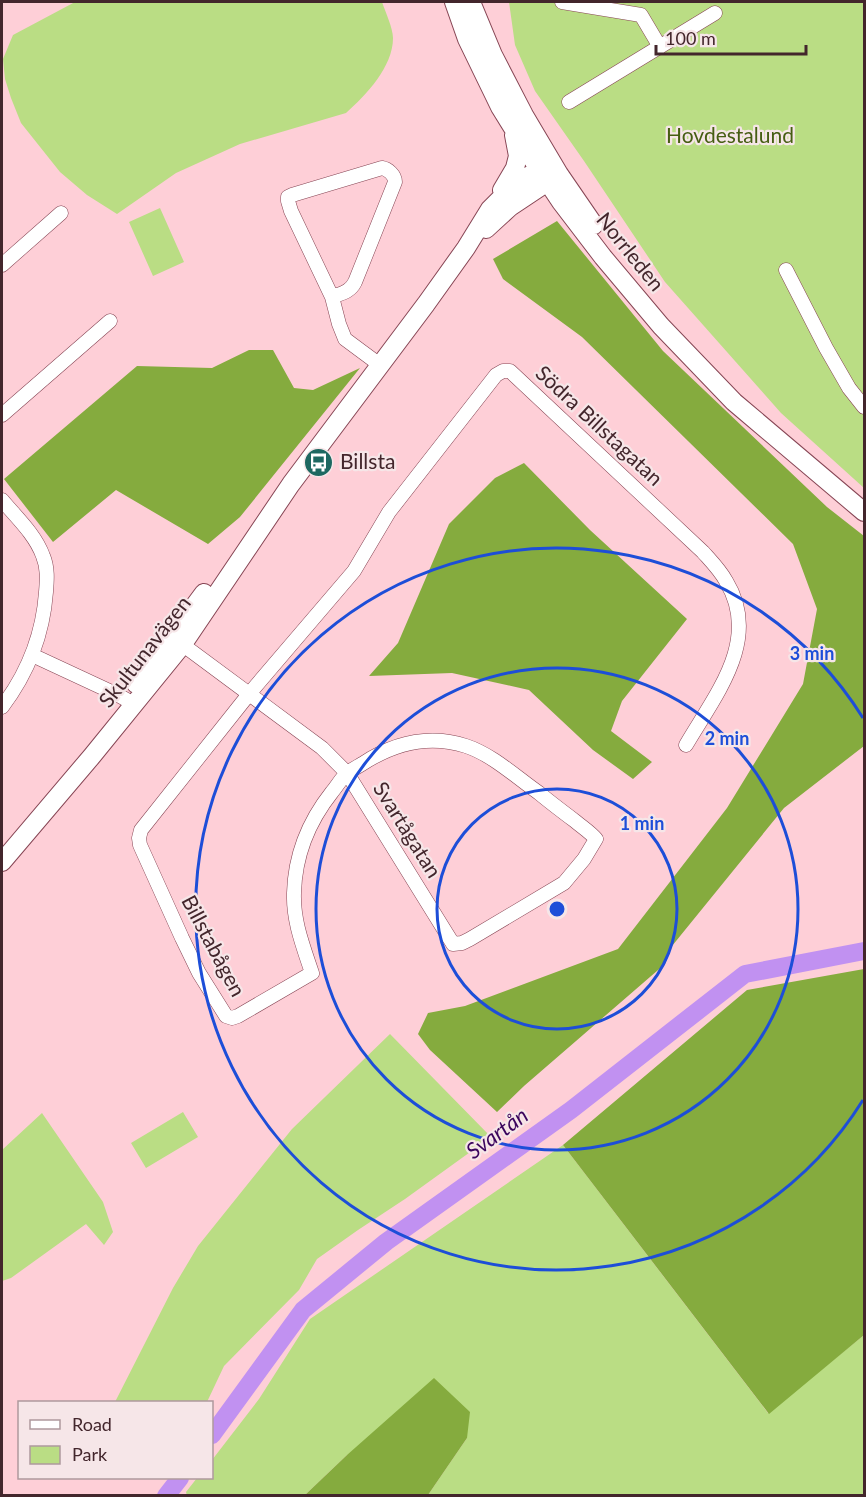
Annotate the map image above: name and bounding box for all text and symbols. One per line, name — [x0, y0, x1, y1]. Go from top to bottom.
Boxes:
scale bar — [656, 18, 806, 56]
text: 100 m — [665, 27, 716, 49]
park label: Hovdestalund — [666, 122, 794, 147]
street label: Norrleden — [592, 207, 670, 295]
street label: Södra Billstagatan — [531, 360, 669, 490]
bus stop icon: Billsta — [303, 446, 335, 478]
place label: Billsta — [340, 448, 395, 473]
street label: Skultunavägen — [93, 590, 195, 712]
text: 3 min — [790, 642, 834, 664]
text: 2 min — [705, 727, 749, 749]
street label: Svartågatan — [369, 777, 448, 882]
text: 1 min — [620, 812, 664, 834]
street label: Billstabågen — [177, 890, 251, 1000]
centre of rings — [547, 899, 567, 919]
water label: Svartån — [460, 1101, 533, 1164]
legend — [18, 1401, 213, 1479]
text: Road — [72, 1413, 112, 1435]
text: Park — [72, 1443, 108, 1465]

